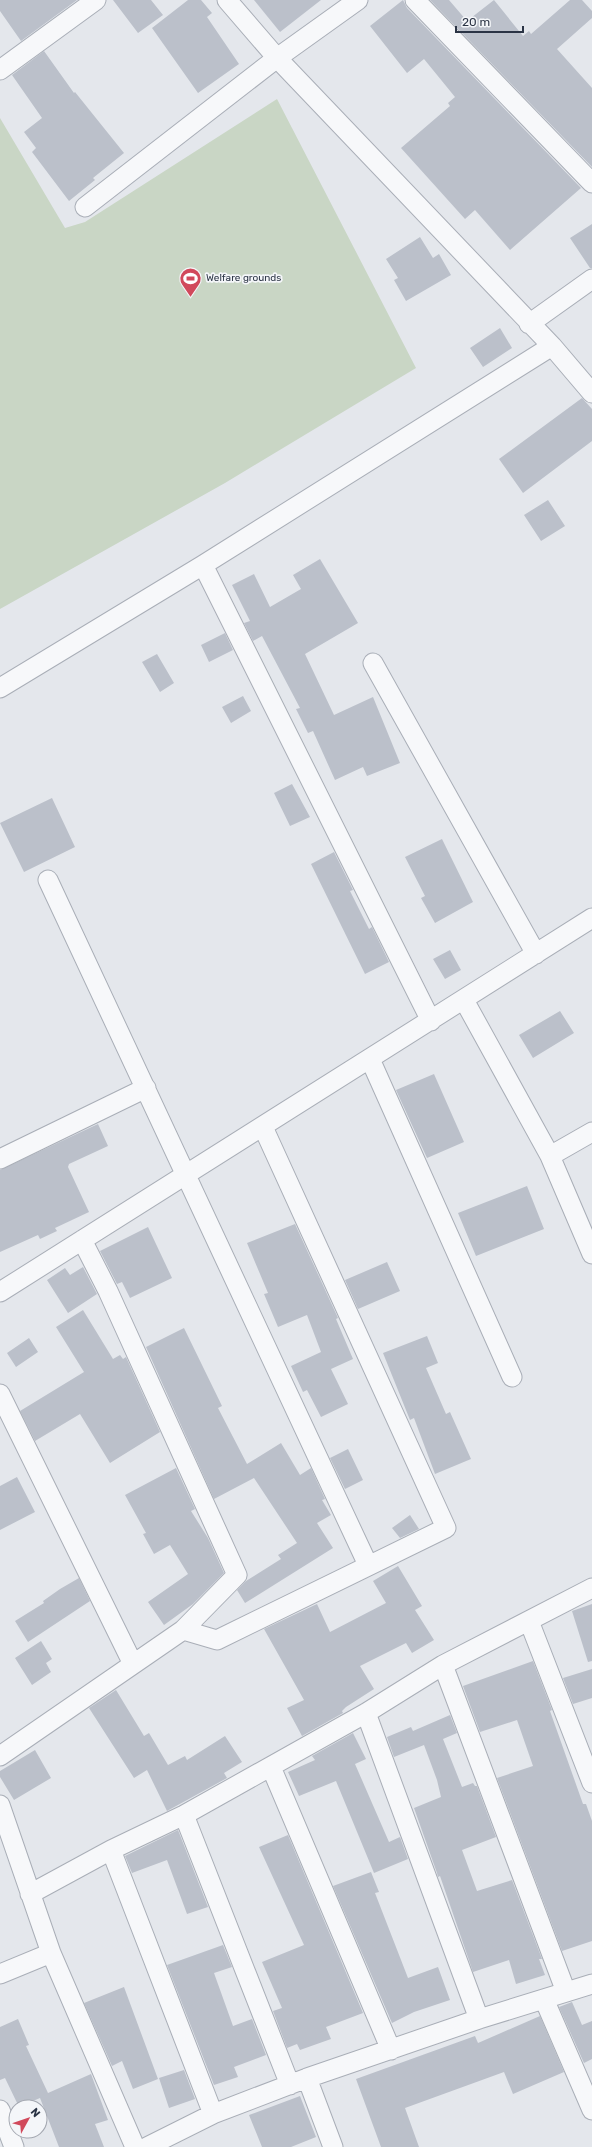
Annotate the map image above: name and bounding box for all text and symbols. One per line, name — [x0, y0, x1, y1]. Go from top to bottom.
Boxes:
scale bar — [456, 8, 523, 34]
text: 20 m — [462, 15, 490, 29]
sports icon: Welfare grounds — [177, 265, 203, 298]
place label: Welfare grounds — [206, 272, 281, 284]
north arrow — [8, 2099, 48, 2139]
text: N — [28, 2106, 43, 2120]

